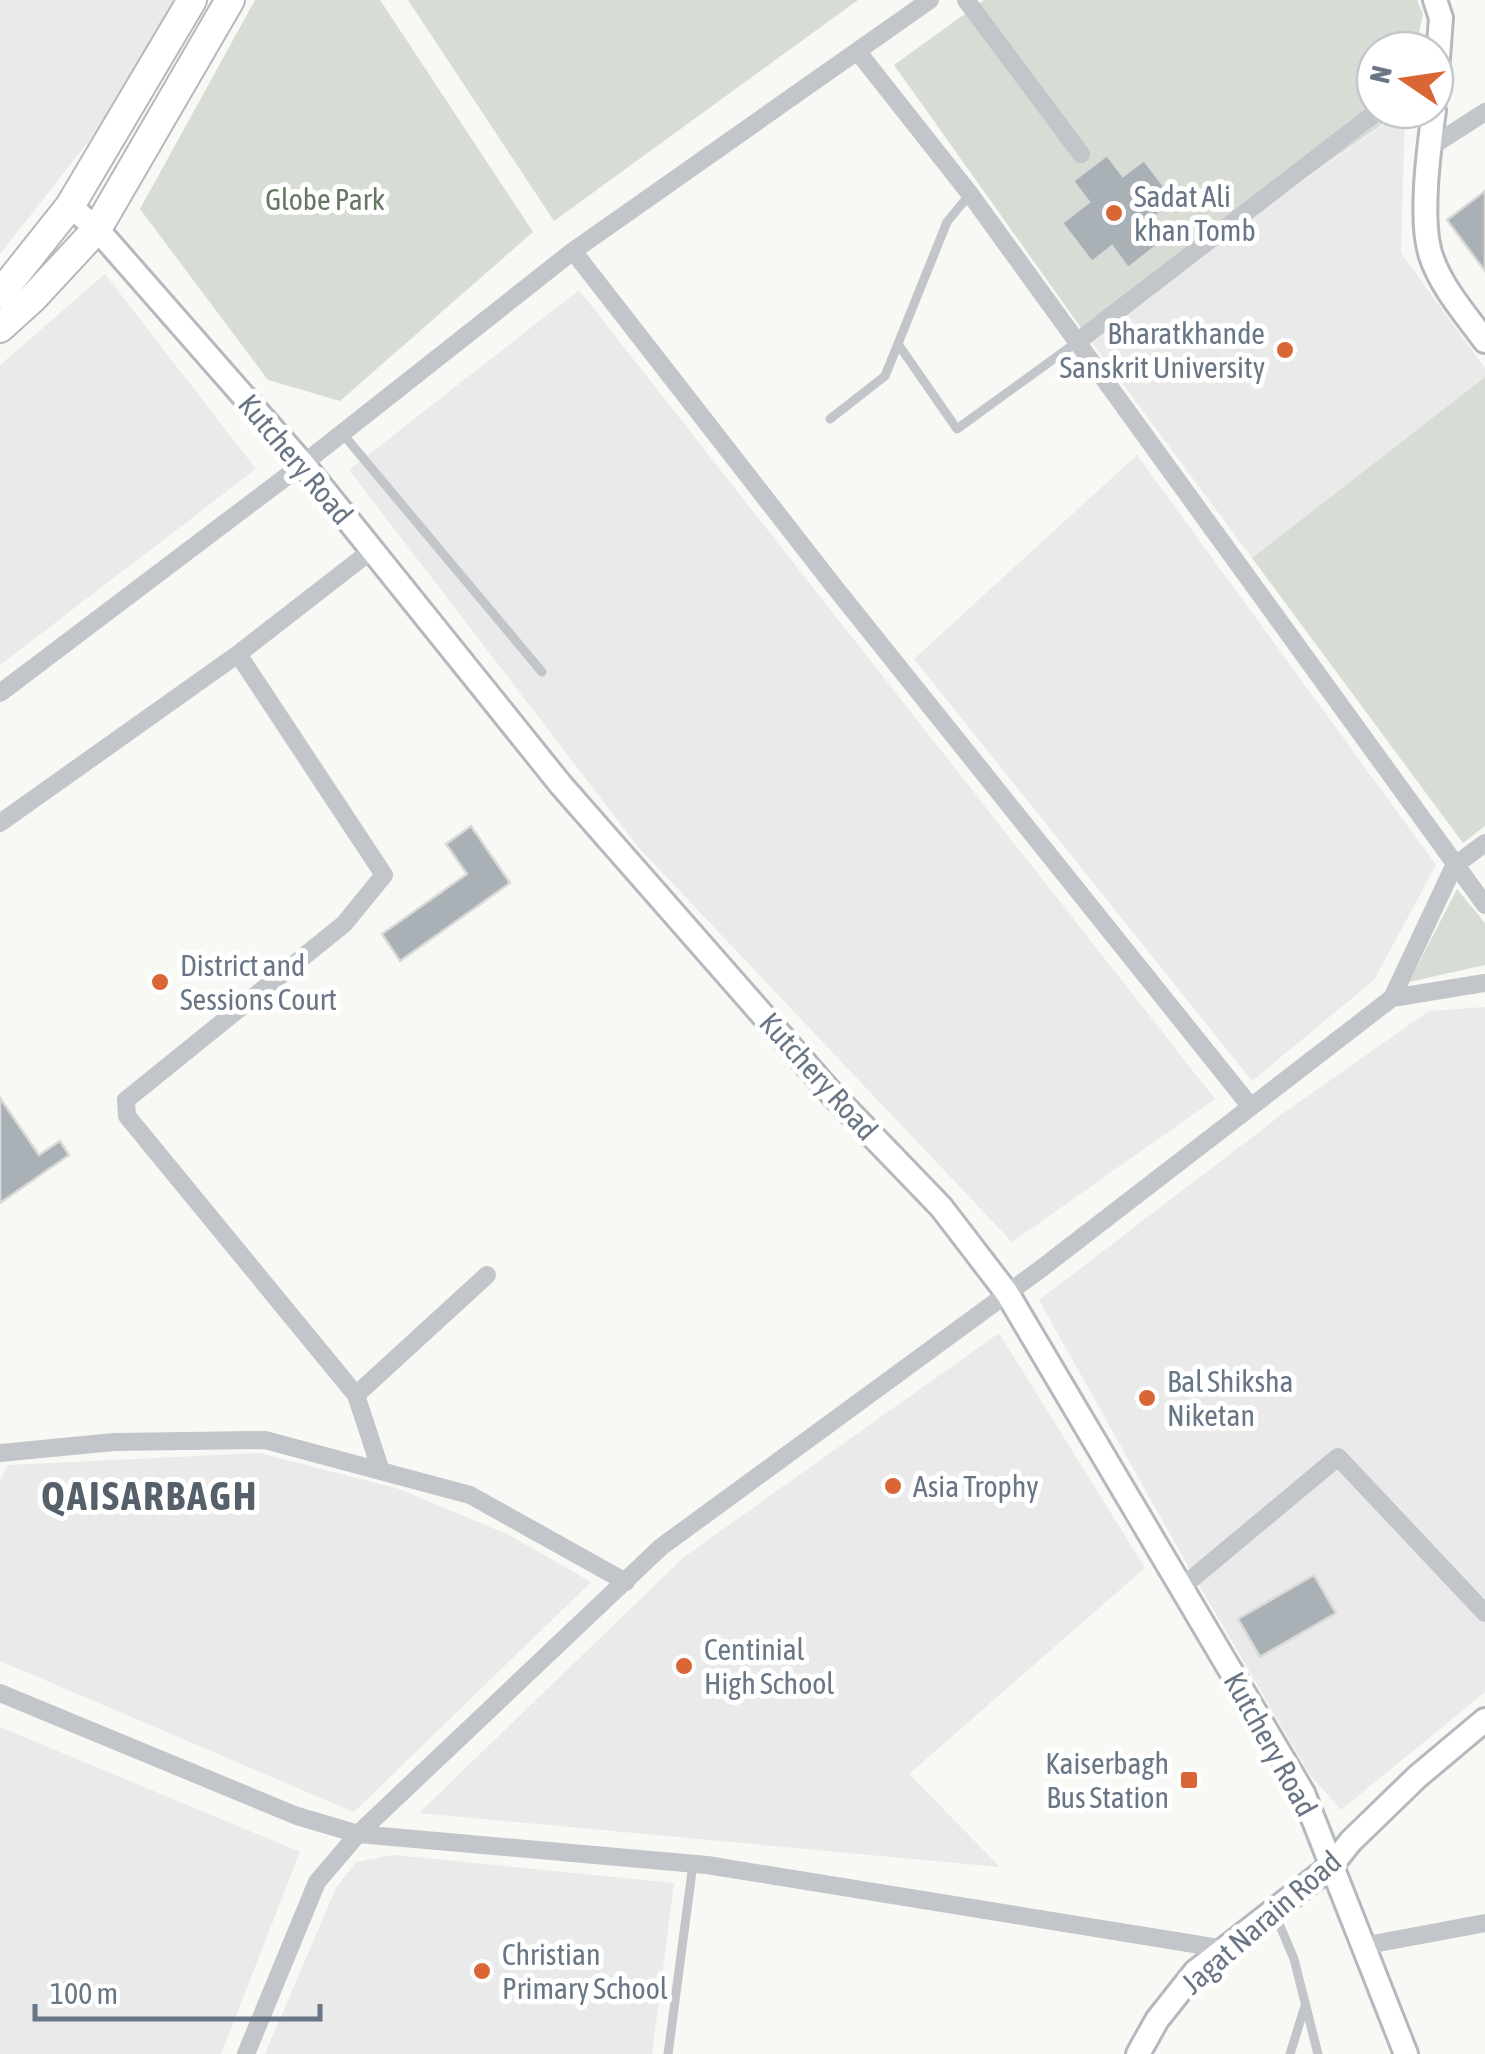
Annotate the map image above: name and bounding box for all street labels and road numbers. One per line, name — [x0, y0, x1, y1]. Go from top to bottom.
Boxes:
street label: Kutchery Road — [232, 387, 360, 531]
street label: Kutchery Road — [753, 1006, 885, 1146]
street label: Kutchery Road — [1218, 1666, 1324, 1822]
street label: Jagat Narain Road — [1175, 1844, 1347, 2000]

